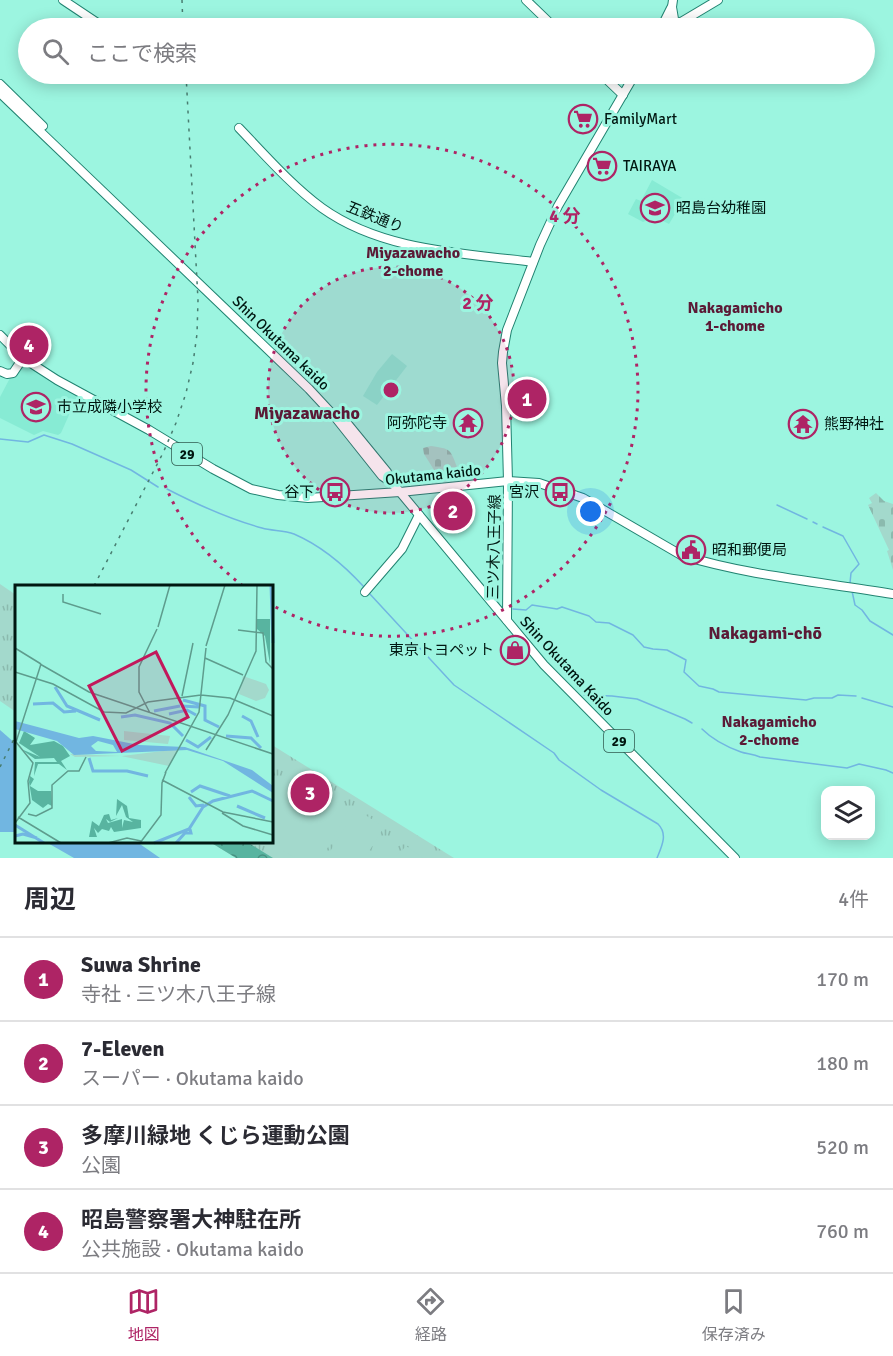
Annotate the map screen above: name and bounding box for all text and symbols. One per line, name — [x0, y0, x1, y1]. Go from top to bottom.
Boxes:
search box — [18, 18, 875, 84]
icon: search — [39, 35, 72, 68]
text: ここで検索 — [87, 40, 197, 67]
supermarket icon: FamilyMart — [567, 103, 599, 135]
place label: FamilyMart — [604, 110, 677, 128]
supermarket icon: TAIRAYA — [586, 150, 618, 182]
place label: TAIRAYA — [623, 157, 676, 175]
school or university icon: 昭島台幼稚園 — [639, 192, 671, 224]
street label: 五鉄通り — [344, 197, 406, 237]
place label: 昭島台幼稚園 — [676, 199, 766, 217]
text: 4 分 — [549, 205, 581, 227]
district label: Miyazawacho 2-chome — [366, 243, 460, 281]
street label: Shin Okutama kaido — [229, 292, 333, 394]
text: 2 分 — [462, 292, 494, 314]
district label: Nakagamicho 1-chome — [688, 298, 782, 336]
pin: 4 — [9, 322, 48, 368]
pin: 1 — [508, 376, 546, 422]
centre of rings — [381, 380, 401, 400]
school or university icon: 市立成隣小学校 — [20, 391, 52, 423]
place label: 市立成隣小学校 — [57, 398, 162, 416]
district label: Miyazawacho — [254, 402, 360, 424]
temple icon: 阿弥陀寺 — [452, 407, 484, 439]
temple icon: 熊野神社 — [787, 408, 819, 440]
place label: 阿弥陀寺 — [387, 414, 447, 432]
place label: 熊野神社 — [824, 415, 884, 433]
road number: 29 — [172, 443, 202, 465]
street label: Okutama kaido — [384, 461, 482, 489]
bus stop icon: 谷下 — [319, 476, 351, 508]
bus stop icon: 宮沢 — [544, 476, 576, 508]
place label: 谷下 — [284, 483, 314, 501]
place label: 宮沢 — [509, 483, 539, 501]
pin: 2 — [434, 488, 472, 534]
street label: 三ツ木八王子線 — [484, 494, 504, 600]
your location — [576, 497, 605, 526]
public building icon: 昭和郵便局 — [675, 534, 707, 566]
place label: 昭和郵便局 — [712, 541, 787, 559]
inset map — [15, 585, 273, 843]
street label: Shin Okutama Kaido — [516, 613, 618, 720]
district label: Nakagami-chō — [708, 622, 822, 644]
shop icon: 東京トヨペット — [499, 634, 531, 666]
place label: 東京トヨペット — [389, 641, 494, 659]
district label: Nakagamicho 2-chome — [722, 712, 816, 750]
road number: 29 — [604, 730, 634, 752]
pin: 3 — [290, 770, 330, 816]
map controls — [821, 786, 875, 840]
button: layers — [821, 786, 875, 840]
text: 周辺 — [24, 884, 76, 916]
text: 4件 — [838, 887, 869, 912]
text: Suwa Shrine — [81, 951, 201, 978]
text: 1 — [38, 967, 49, 992]
text: 170 m — [816, 967, 869, 992]
text: 寺社 · 三ツ木八王子線 — [81, 982, 276, 1007]
text: 7-Eleven — [81, 1035, 164, 1062]
text: 2 — [38, 1051, 49, 1076]
text: 180 m — [816, 1051, 869, 1076]
text: スーパー · Okutama kaido — [81, 1066, 304, 1091]
text: 多摩川緑地 くじら運動公園 — [81, 1122, 350, 1149]
text: 3 — [38, 1135, 49, 1160]
text: 520 m — [816, 1135, 869, 1160]
text: 公園 — [81, 1153, 121, 1178]
text: 昭島警察署大神駐在所 — [81, 1206, 301, 1233]
text: 4 — [38, 1219, 49, 1244]
text: 760 m — [816, 1219, 869, 1244]
text: 公共施設 · Okutama kaido — [81, 1237, 304, 1262]
tab: 地図 — [127, 1285, 160, 1345]
tab: 経路 — [414, 1285, 447, 1345]
tab: 保存済み — [702, 1285, 766, 1345]

